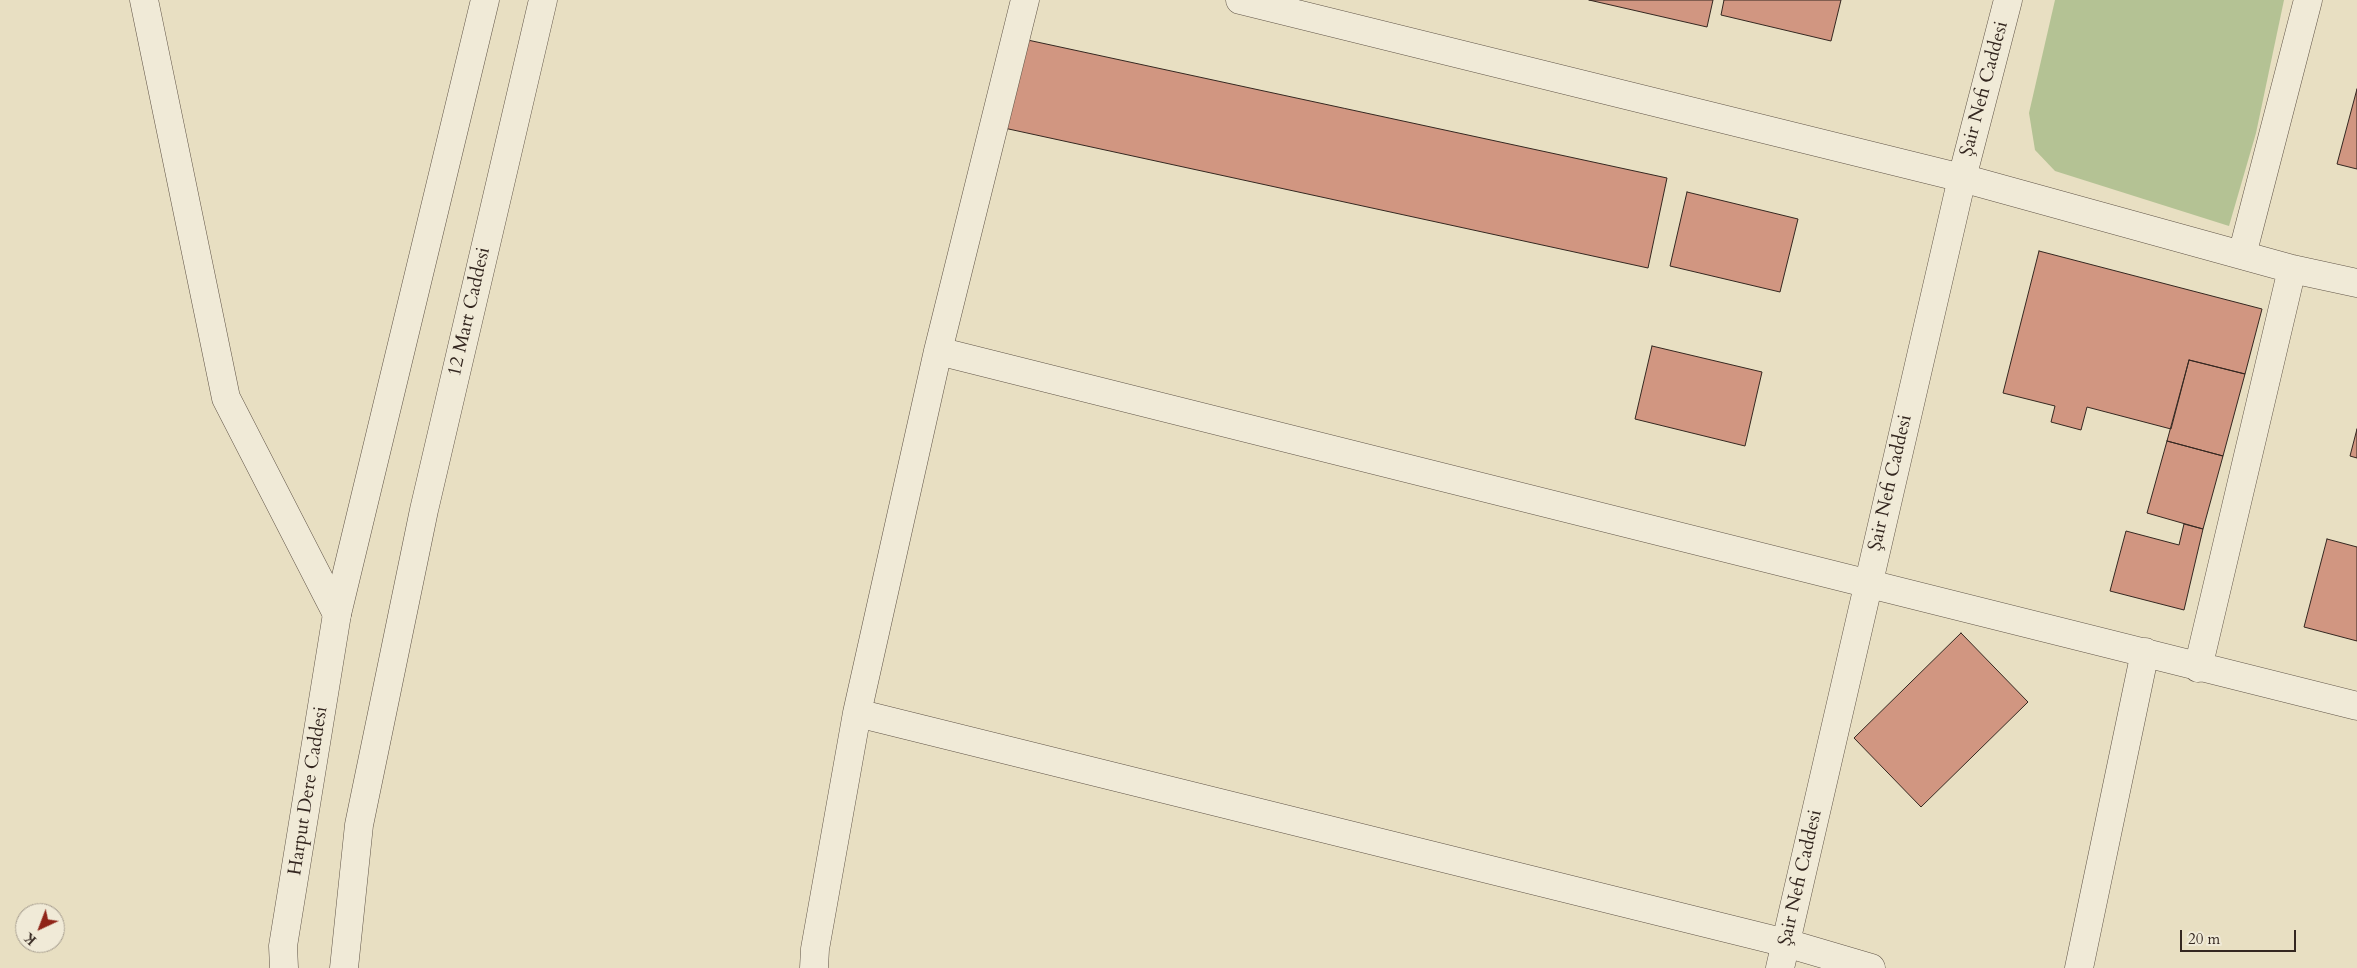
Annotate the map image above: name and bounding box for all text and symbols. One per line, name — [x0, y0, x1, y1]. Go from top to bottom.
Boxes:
street label: Şair Nefi Caddesi — [1956, 19, 2014, 159]
street label: 12 Mart Caddesi — [444, 245, 496, 379]
street label: Şair Nefi Caddesi — [1864, 413, 1918, 553]
street label: Harput Dere Caddesi — [284, 705, 334, 877]
street label: Şair Nefi Caddesi — [1774, 808, 1828, 948]
north arrow — [15, 903, 65, 953]
scale bar — [2182, 920, 2298, 952]
text: K — [19, 928, 41, 949]
text: 20 m — [2188, 929, 2220, 949]

